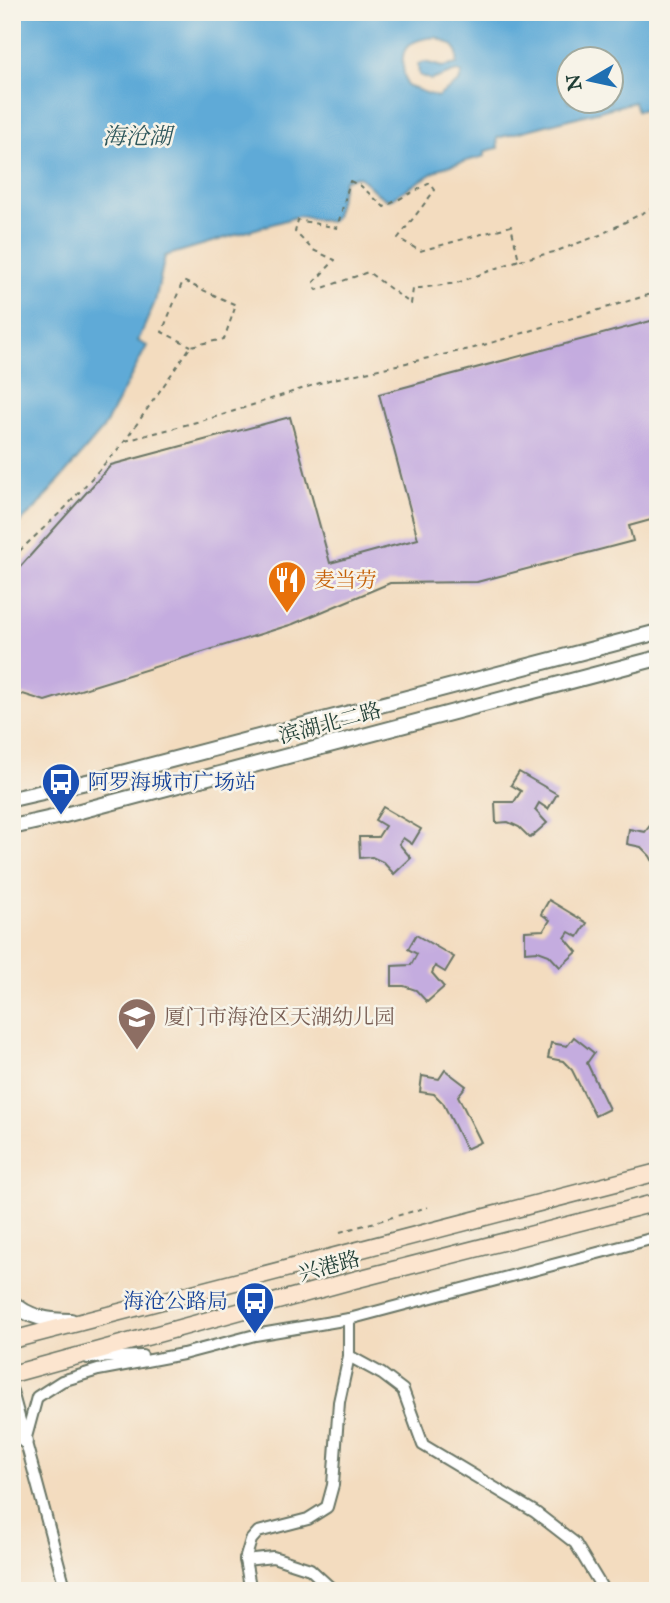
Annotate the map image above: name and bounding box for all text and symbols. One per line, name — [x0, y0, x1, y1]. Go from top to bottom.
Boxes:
north arrow — [554, 46, 624, 116]
text: N — [561, 73, 586, 92]
water label: 海沧湖 — [103, 122, 176, 150]
restaurant icon: 麦当劳 — [266, 559, 308, 614]
place label: 麦当劳 — [314, 567, 377, 593]
street label: 滨湖北二路 — [276, 697, 384, 749]
bus stop icon: 阿罗海城市广场站 — [40, 761, 82, 816]
place label: 阿罗海城市广场站 — [88, 769, 256, 795]
school or university icon: 厦门市海沧区天湖幼儿园 — [116, 996, 158, 1051]
place label: 厦门市海沧区天湖幼儿园 — [164, 1004, 395, 1030]
street label: 兴港路 — [295, 1245, 363, 1287]
bus stop icon: 海沧公路局 — [234, 1280, 276, 1335]
place label: 海沧公路局 — [123, 1288, 228, 1314]

